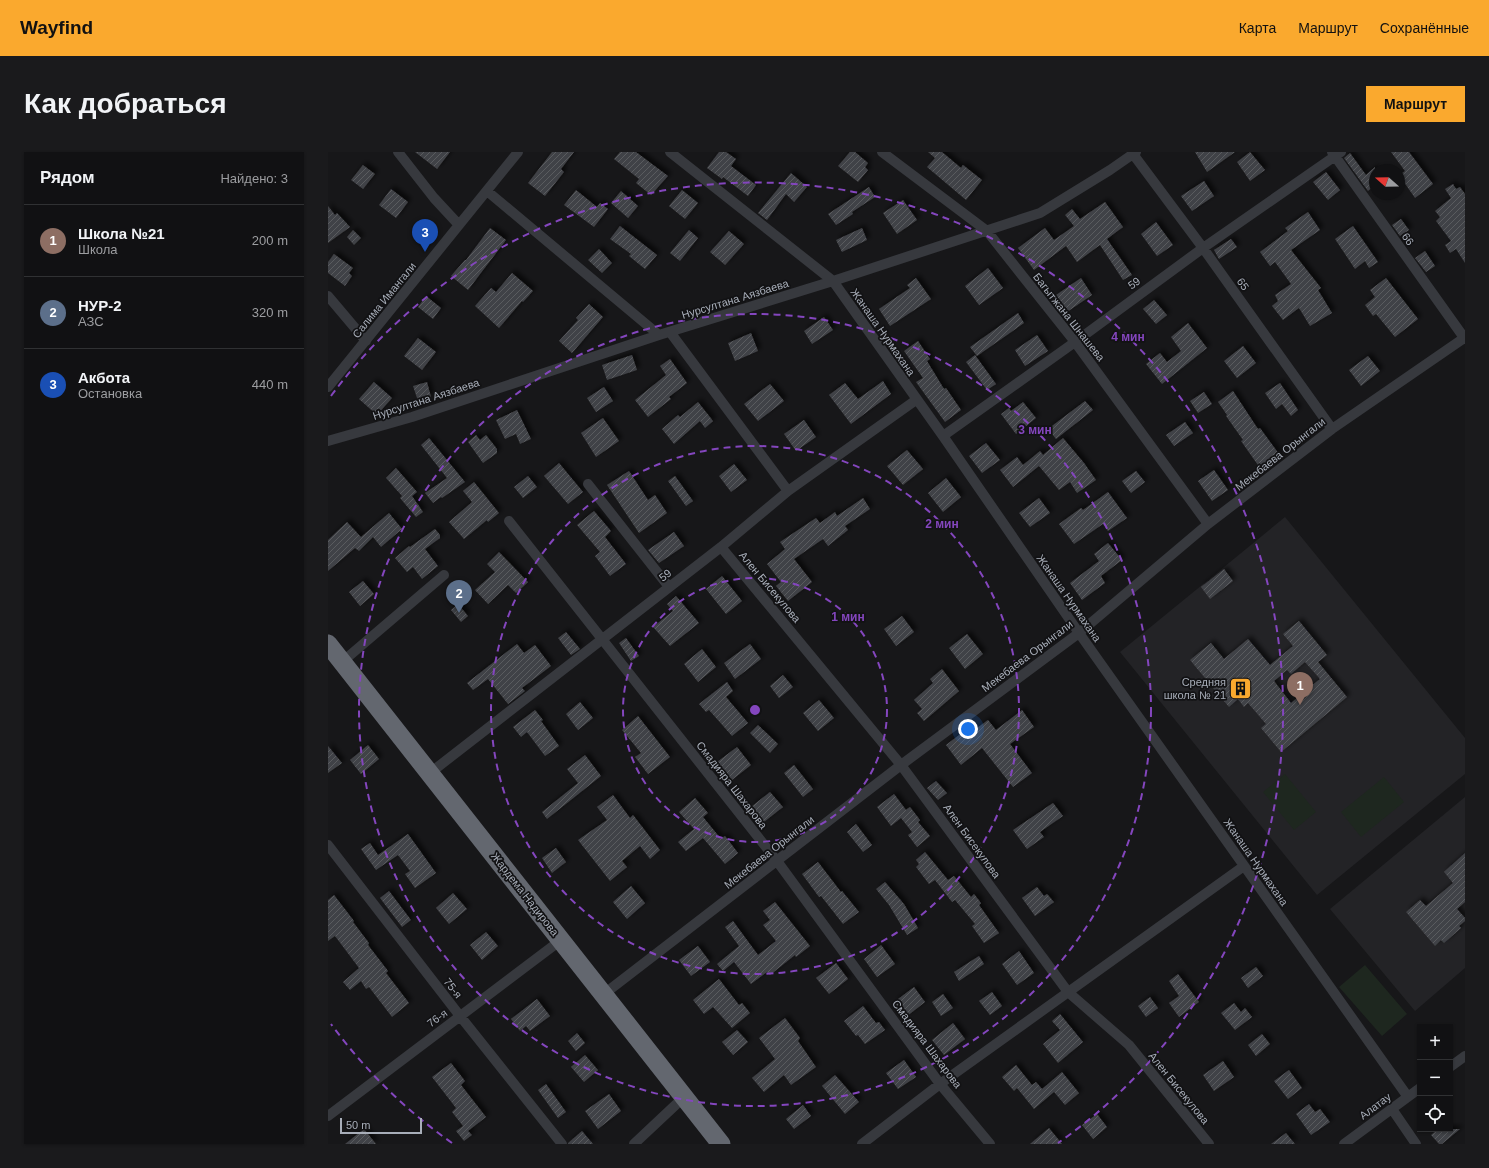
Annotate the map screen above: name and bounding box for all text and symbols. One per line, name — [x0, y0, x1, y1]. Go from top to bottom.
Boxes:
text: Wayfind — [20, 17, 93, 38]
text: Карта — [1239, 20, 1276, 36]
text: Маршрут — [1298, 20, 1358, 36]
text: Сохранённые — [1380, 20, 1469, 36]
button: Маршрут — [1366, 86, 1465, 122]
text: Как добраться — [24, 88, 226, 119]
north arrow — [1369, 164, 1405, 200]
text: Рядом — [40, 168, 95, 187]
text: Найдено: 3 — [220, 171, 288, 186]
pin: 3 — [412, 219, 438, 252]
text: Школа №21 — [78, 225, 165, 242]
street label: 66 — [1400, 231, 1416, 247]
text: 1 — [49, 233, 57, 248]
text: 200 m — [252, 233, 288, 248]
text: Школа — [78, 242, 118, 257]
street label: Салима Имангали — [350, 260, 418, 340]
street label: Багытжана Шнашева — [1031, 271, 1108, 364]
street label: 59 — [1126, 275, 1142, 291]
street label: 65 — [1235, 276, 1251, 292]
street label: Нурсултана Аязбаева — [680, 277, 791, 321]
street label: Жанаша Нурмахана — [848, 286, 918, 379]
text: НУР-2 — [78, 297, 122, 314]
text: 2 — [49, 305, 57, 320]
text: 320 m — [252, 305, 288, 320]
text: АЗС — [78, 314, 104, 329]
text: 4 мин — [1111, 330, 1145, 344]
text: Акбота — [78, 369, 130, 386]
street label: Нурсултана Аязбаева — [371, 376, 482, 422]
text: 3 — [49, 377, 57, 392]
text: 440 m — [252, 377, 288, 392]
text: Остановка — [78, 386, 142, 401]
street label: Мекебаева Орынгали — [1233, 415, 1327, 493]
text: 3 мин — [1018, 423, 1052, 437]
text: 2 мин — [925, 517, 959, 531]
street label: Ален Бисекулова — [737, 549, 804, 625]
street label: Жанаша Нурмахана — [1034, 552, 1104, 645]
street label: 59 — [656, 567, 674, 583]
pin: 2 — [446, 580, 472, 613]
text: 1 мин — [831, 610, 865, 624]
street label: Мекебаева Орынгали — [979, 618, 1075, 694]
pin: 1 — [1287, 672, 1313, 705]
building icon: Средняя школа № 21 — [1228, 675, 1254, 701]
place label: Средняя школа № 21 — [1164, 676, 1226, 701]
centre of rings — [748, 703, 762, 717]
your location — [958, 719, 978, 739]
street label: Смадияра Шахарова — [694, 739, 770, 832]
street label: Ален Бисекулова — [941, 802, 1003, 881]
street label: Мекебаева Орынгали — [722, 813, 816, 891]
street label: Жанаша Нурмахана — [1221, 816, 1291, 909]
street label: Жардема Надирова — [489, 850, 562, 939]
street label: 75-я — [442, 976, 464, 1000]
street label: Смадияра Шахарова — [890, 998, 965, 1091]
street label: 76-я — [425, 1007, 449, 1029]
map controls — [1417, 1024, 1453, 1132]
button: + — [1417, 1024, 1453, 1060]
street label: Ален Бисекулова — [1146, 1050, 1212, 1127]
button: − — [1417, 1060, 1453, 1096]
street label: Алатау — [1357, 1090, 1393, 1122]
button: locate — [1417, 1096, 1453, 1132]
scale bar — [340, 1116, 422, 1135]
text: 50 m — [346, 1119, 370, 1131]

